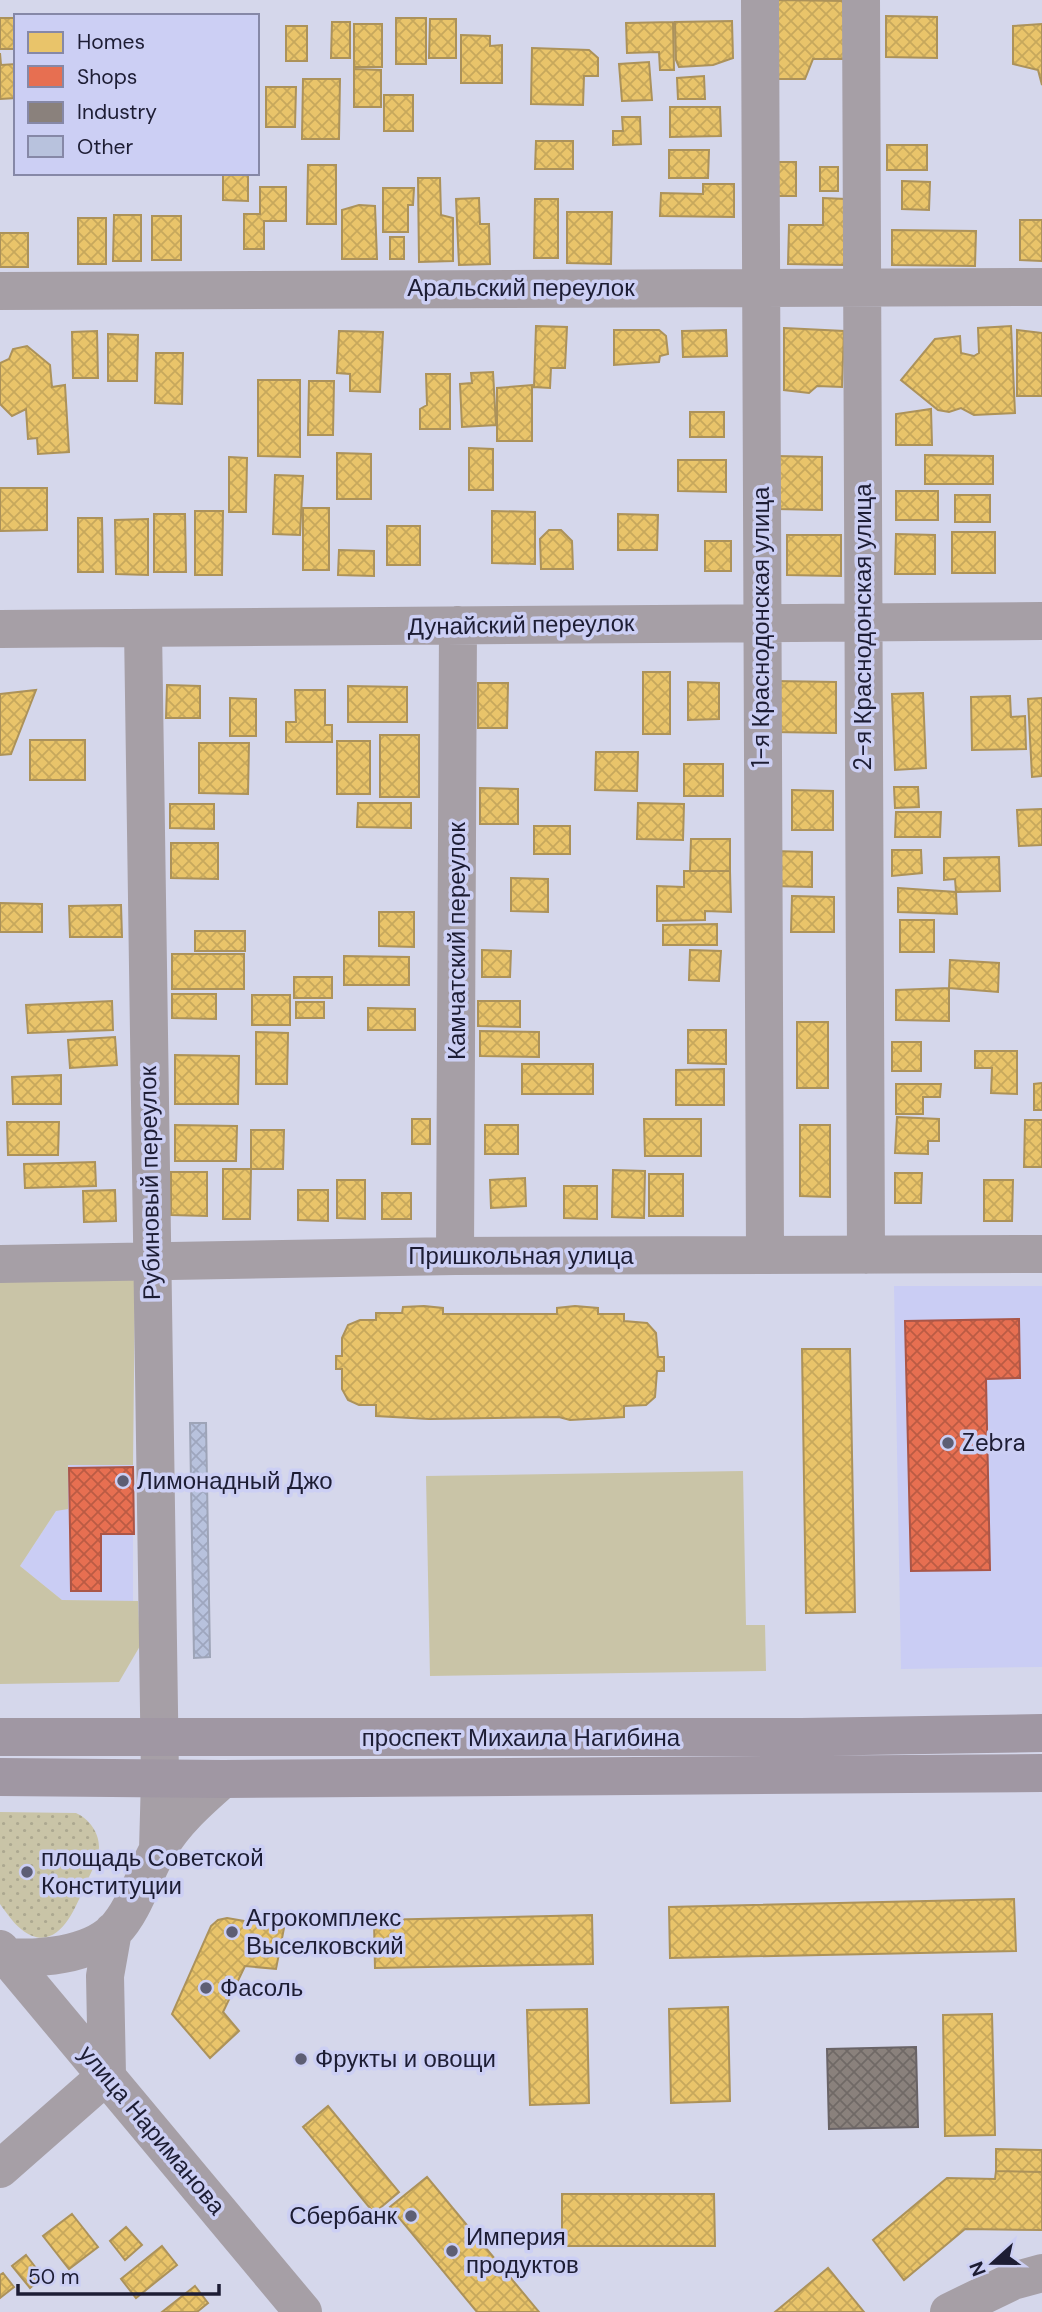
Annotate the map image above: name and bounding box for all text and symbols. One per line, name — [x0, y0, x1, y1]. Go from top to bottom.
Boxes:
legend — [14, 14, 259, 175]
text: Homes — [77, 28, 145, 56]
text: Shops — [77, 63, 137, 91]
text: Industry — [77, 98, 157, 126]
text: Other — [77, 133, 133, 161]
street label: Аральский переулок — [407, 272, 635, 303]
street label: 2-я Краснодонская улица — [847, 483, 878, 771]
street label: 1-я Краснодонская улица — [745, 486, 776, 767]
street label: Дунайский переулок — [407, 607, 635, 642]
street label: Камчатский переулок — [441, 822, 472, 1060]
street label: Рубиновый переулок — [132, 1065, 167, 1300]
street label: Пришкольная улица — [408, 1240, 634, 1271]
place label: Zebra — [962, 1427, 1026, 1458]
marker: Zebra — [940, 1435, 956, 1451]
place label: Лимонадный Джо — [137, 1465, 333, 1496]
marker: Лимонадный Джо — [115, 1473, 131, 1489]
street label: проспект Михаила Нагибина — [362, 1722, 681, 1753]
place label: площадь Советской Конституции — [41, 1842, 264, 1901]
marker: площадь Советской Конституции — [19, 1864, 35, 1880]
place label: Агрокомплекс Выселковский — [246, 1902, 404, 1961]
marker: Агрокомплекс Выселковский — [224, 1924, 240, 1940]
place label: Фасоль — [220, 1972, 303, 2003]
marker: Фасоль — [198, 1980, 214, 1996]
street label: улица Нариманова — [72, 2038, 233, 2221]
place label: Фрукты и овощи — [315, 2043, 496, 2074]
marker: Фрукты и овощи — [293, 2051, 309, 2067]
place label: Сбербанк — [289, 2200, 397, 2231]
marker: Сбербанк — [403, 2208, 419, 2224]
place label: Империя продуктов — [466, 2221, 579, 2280]
north arrow — [958, 2228, 1028, 2298]
marker: Империя продуктов — [444, 2243, 460, 2259]
scale bar — [18, 2252, 219, 2296]
text: N — [963, 2258, 992, 2280]
text: 50 m — [28, 2263, 79, 2291]

